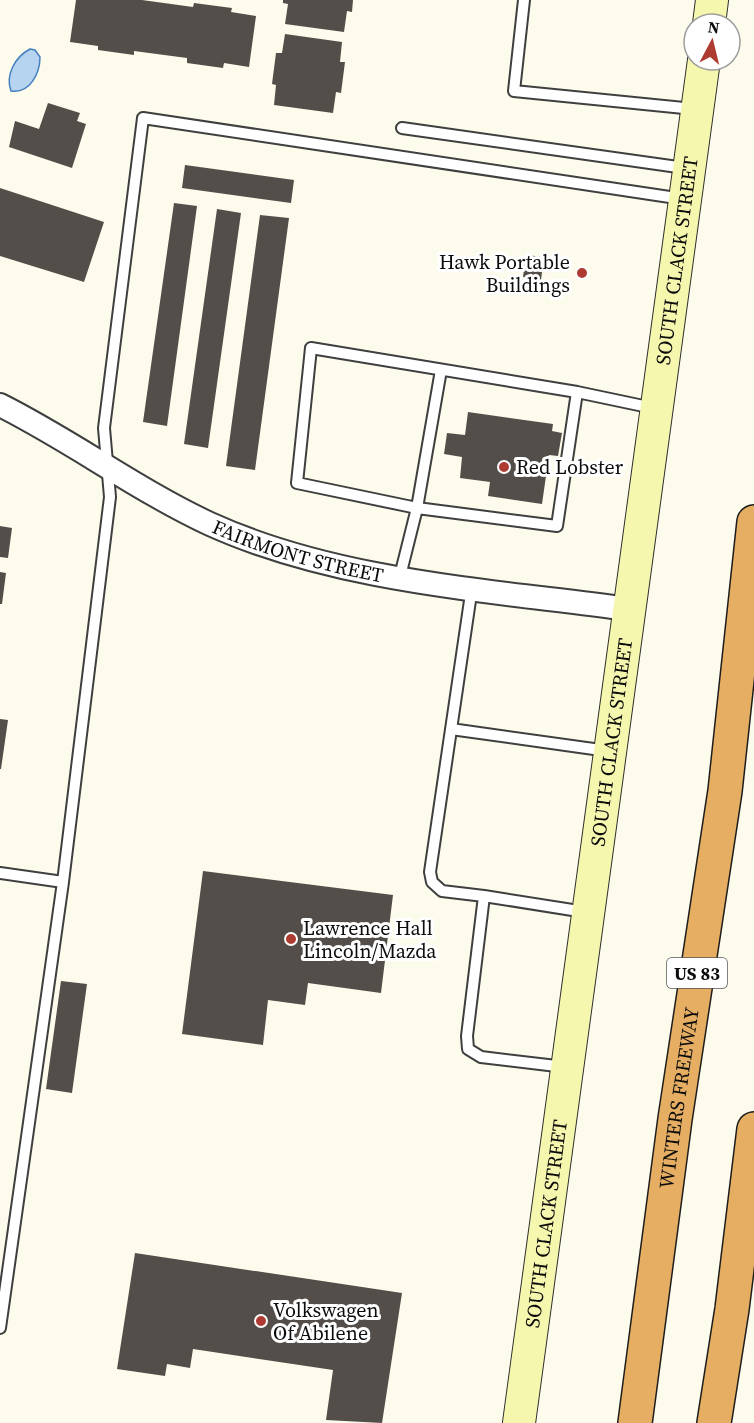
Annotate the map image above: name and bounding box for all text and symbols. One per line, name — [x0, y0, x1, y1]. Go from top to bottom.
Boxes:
north arrow — [682, 12, 742, 72]
text: N — [707, 15, 721, 39]
street label: SOUTH CLACK STREET — [649, 155, 705, 367]
place label: Hawk Portable Buildings — [439, 248, 570, 299]
marker: Hawk Portable Buildings — [575, 266, 589, 280]
place label: Red Lobster — [516, 453, 624, 481]
marker: Red Lobster — [497, 460, 511, 474]
street label: FAIRMONT STREET — [208, 513, 386, 589]
street label: SOUTH CLACK STREET — [583, 636, 639, 848]
place label: Lawrence Hall Lincoln/Mazda — [303, 914, 437, 965]
marker: Lawrence Hall Lincoln/Mazda — [284, 932, 298, 946]
road number: US 83 — [667, 958, 727, 988]
street label: WINTERS FREEWAY — [652, 1005, 706, 1190]
street label: SOUTH CLACK STREET — [518, 1118, 574, 1330]
place label: Volkswagen Of Abilene — [273, 1296, 379, 1347]
marker: Volkswagen Of Abilene — [254, 1314, 268, 1328]

